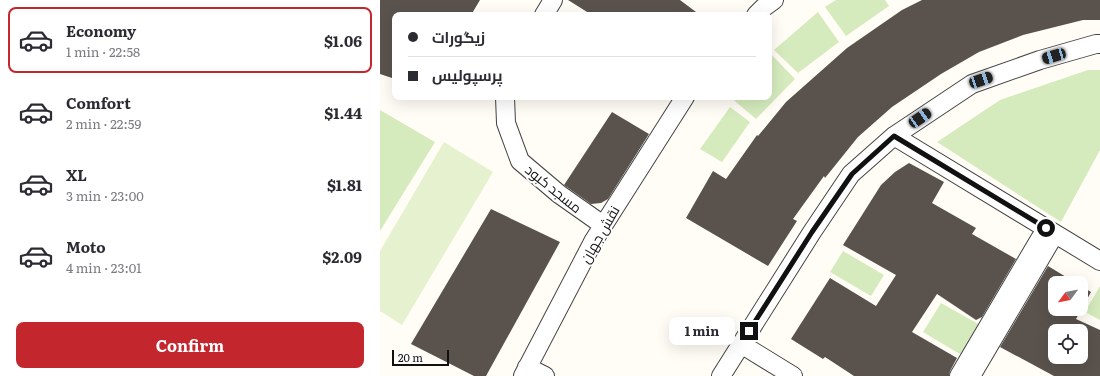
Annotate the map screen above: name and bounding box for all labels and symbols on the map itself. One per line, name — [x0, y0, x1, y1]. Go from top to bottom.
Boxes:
car — [1041, 47, 1067, 65]
car — [968, 70, 994, 90]
car — [907, 106, 933, 130]
street label: مسجد کبود — [521, 159, 587, 217]
street label: نقش جهان — [574, 202, 624, 266]
route start — [1037, 219, 1055, 237]
north arrow — [1048, 276, 1088, 316]
callout: 1 min — [669, 317, 735, 345]
route end — [740, 322, 758, 340]
scale bar — [392, 348, 449, 367]

